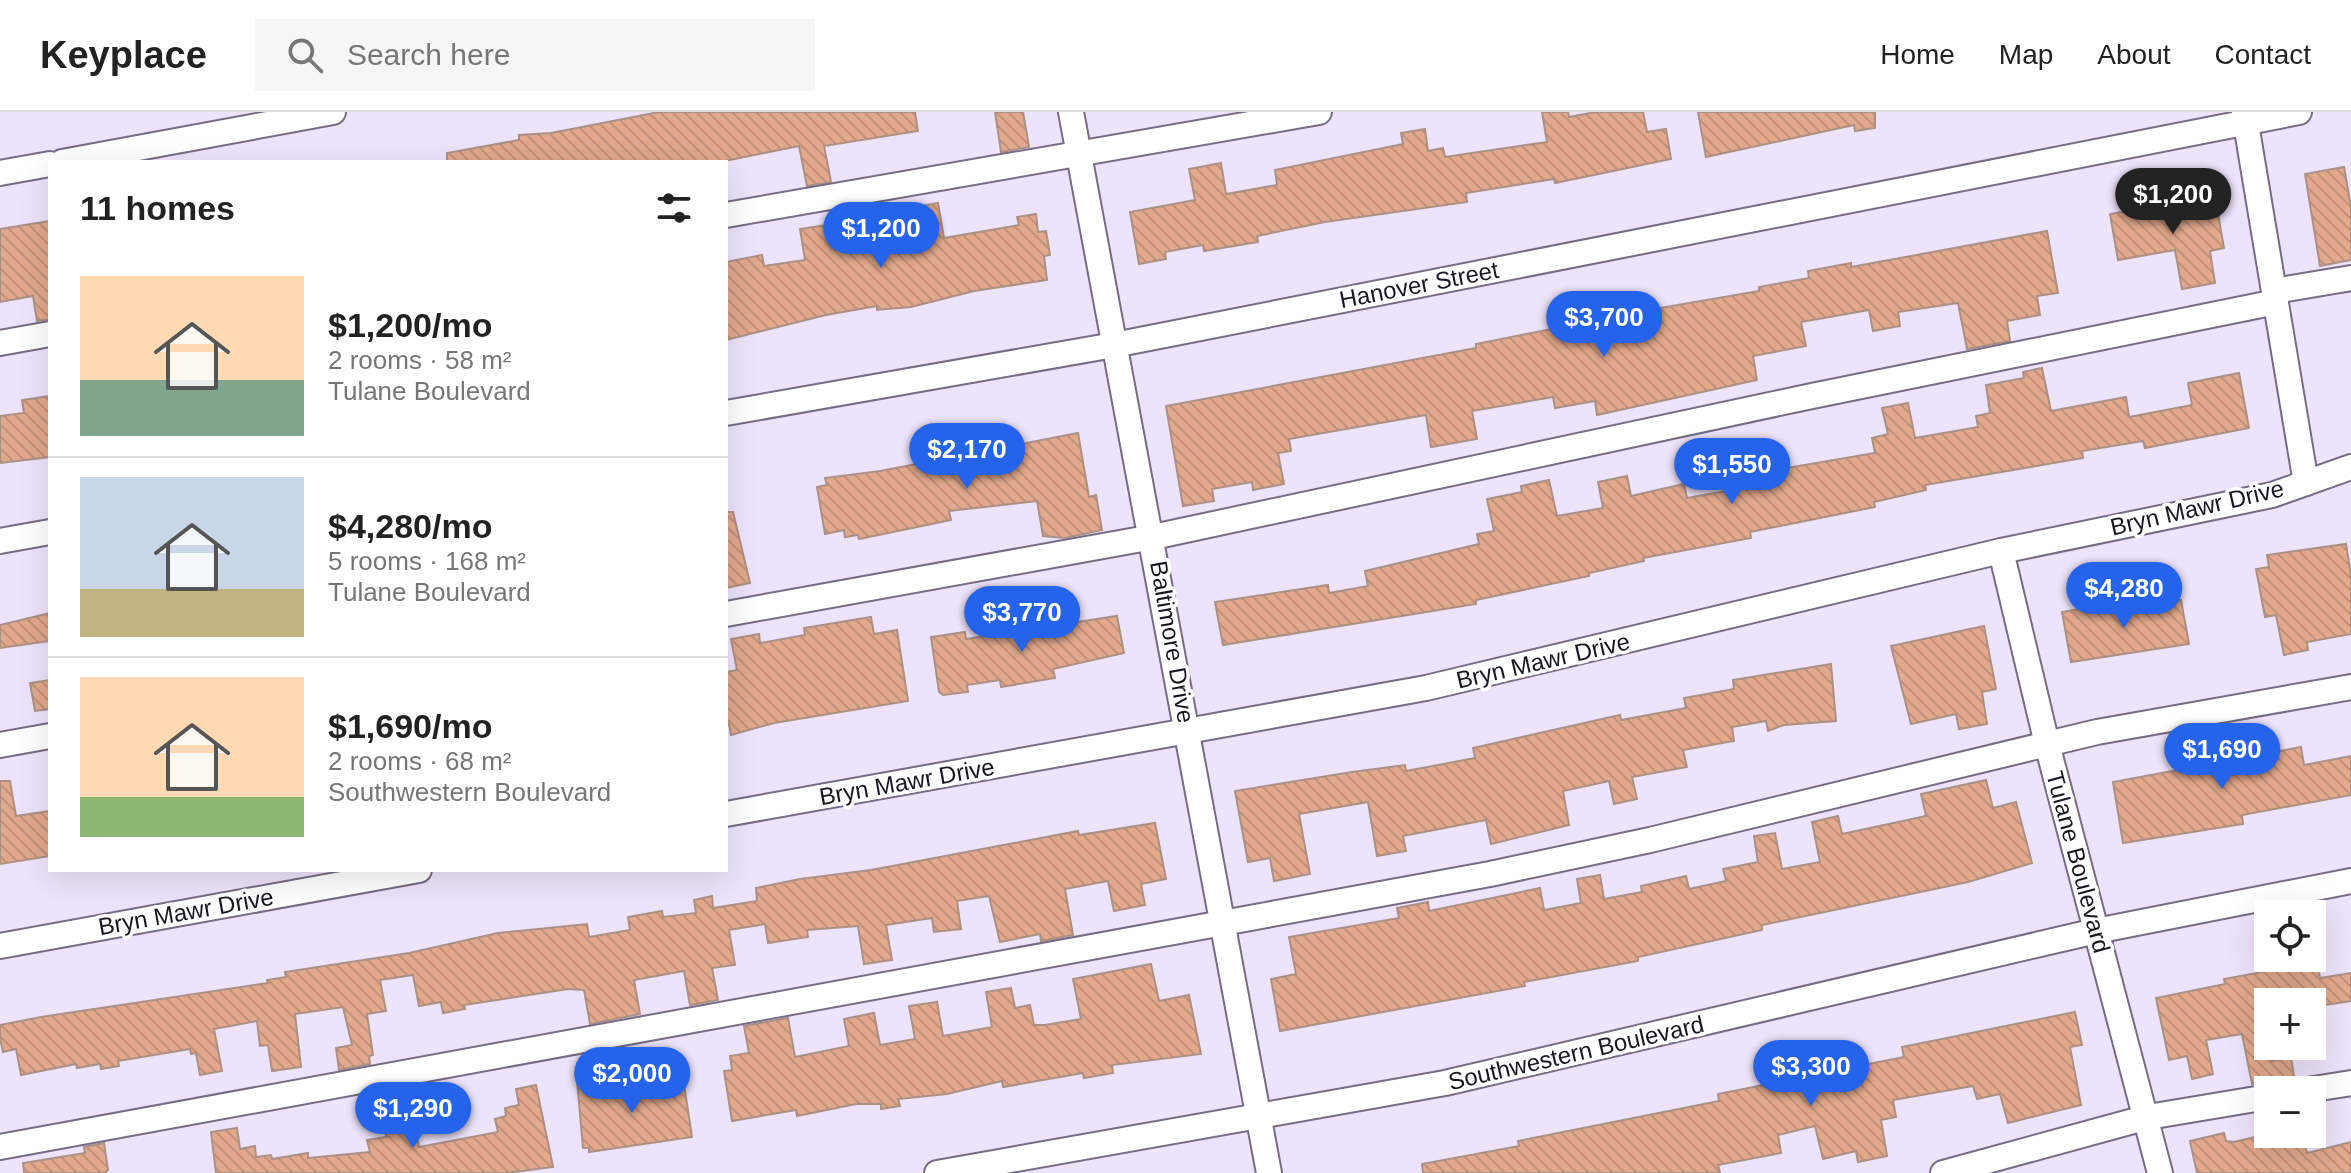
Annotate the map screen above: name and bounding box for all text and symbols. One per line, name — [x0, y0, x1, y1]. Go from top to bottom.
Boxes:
search box — [255, 19, 815, 91]
icon: search — [283, 33, 327, 77]
text: Keyplace — [40, 34, 207, 76]
text: Search here — [347, 38, 510, 71]
text: Home — [1880, 39, 1955, 70]
text: Map — [1999, 39, 2053, 70]
text: About — [2097, 39, 2171, 70]
text: Contact — [2215, 39, 2311, 70]
pin: $1,200 — [2108, 168, 2238, 236]
text: $1,200 — [2133, 179, 2213, 209]
icon: filters — [652, 186, 696, 230]
text: 11 homes — [80, 189, 235, 227]
pin: $1,200 — [816, 202, 946, 270]
text: $1,200 — [841, 213, 921, 243]
street label: Hanover Street — [1337, 256, 1501, 313]
pin: $3,700 — [1539, 291, 1669, 359]
text: $3,700 — [1564, 302, 1644, 332]
text: $1,200/mo — [328, 306, 492, 344]
icon: home — [144, 308, 240, 404]
text: 2 rooms · 58 m² — [328, 345, 512, 375]
text: Tulane Boulevard — [328, 376, 531, 406]
pin: $2,170 — [902, 423, 1032, 491]
text: $2,170 — [927, 434, 1007, 464]
pin: $1,550 — [1667, 438, 1797, 506]
text: $1,550 — [1692, 449, 1772, 479]
street label: Bryn Mawr Drive — [2107, 474, 2286, 541]
text: $4,280/mo — [328, 507, 492, 545]
icon: home — [144, 509, 240, 605]
text: 5 rooms · 168 m² — [328, 546, 526, 576]
street label: Baltimore Drive — [1145, 559, 1200, 725]
pin: $4,280 — [2059, 562, 2189, 630]
text: $4,280 — [2084, 573, 2164, 603]
text: Tulane Boulevard — [328, 577, 531, 607]
pin: $3,770 — [957, 586, 1087, 654]
text: $3,770 — [982, 597, 1062, 627]
street label: Bryn Mawr Drive — [1453, 627, 1632, 694]
text: $1,690/mo — [328, 707, 492, 745]
icon: home — [144, 709, 240, 805]
pin: $1,690 — [2157, 723, 2287, 791]
text: $1,690 — [2182, 734, 2262, 764]
text: 2 rooms · 68 m² — [328, 746, 512, 776]
street label: Bryn Mawr Drive — [817, 753, 997, 810]
street label: Tulane Boulevard — [2041, 768, 2116, 956]
text: Southwestern Boulevard — [328, 777, 611, 807]
street label: Bryn Mawr Drive — [96, 883, 276, 940]
map controls — [2254, 900, 2326, 1148]
button: locate — [2254, 900, 2326, 972]
button: + — [2254, 988, 2326, 1060]
street label: Southwestern Boulevard — [1445, 1010, 1706, 1095]
pin: $3,300 — [1746, 1040, 1876, 1108]
pin: $2,000 — [567, 1047, 697, 1115]
text: $3,300 — [1771, 1051, 1851, 1081]
text: $2,000 — [592, 1058, 672, 1088]
button: − — [2254, 1076, 2326, 1148]
pin: $1,290 — [348, 1082, 478, 1150]
text: $1,290 — [373, 1093, 453, 1123]

